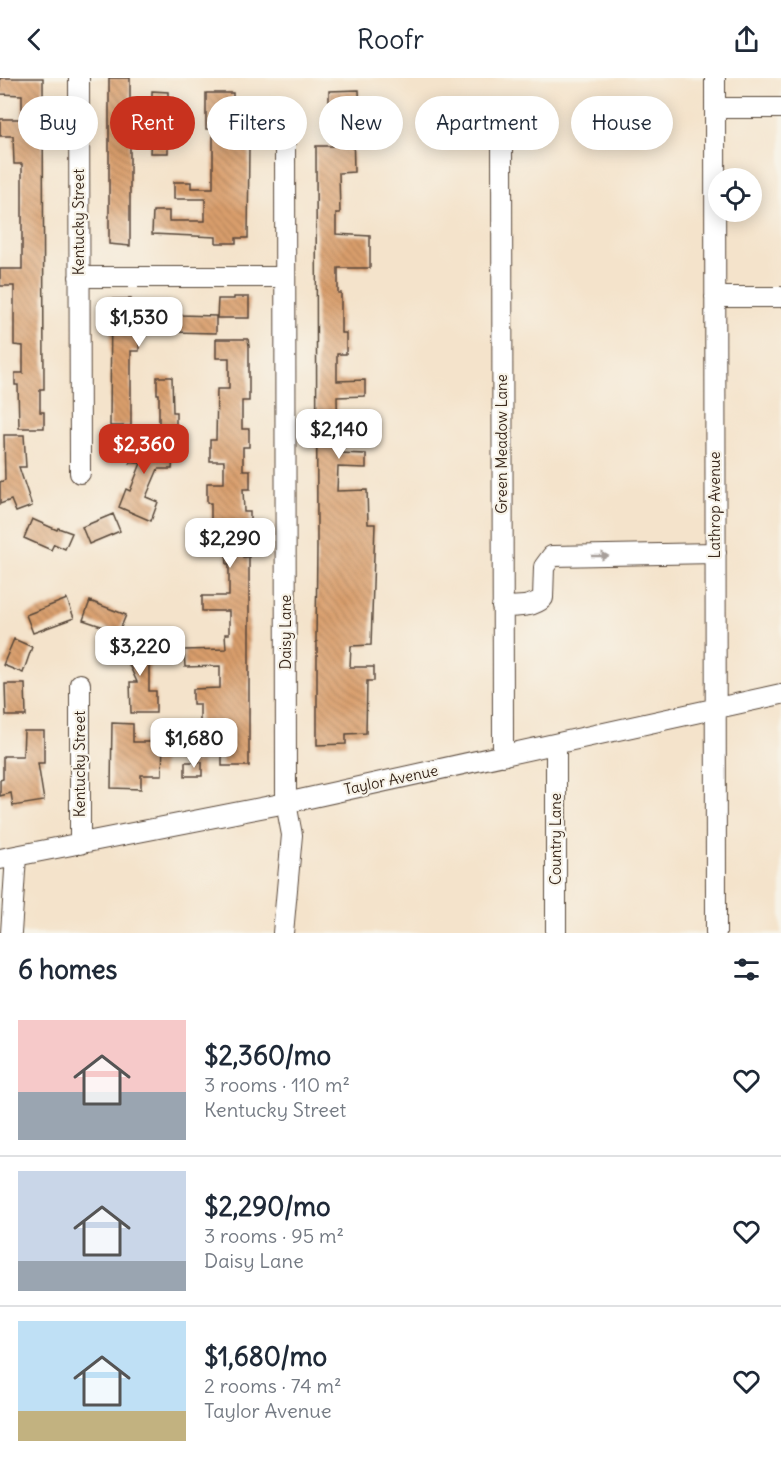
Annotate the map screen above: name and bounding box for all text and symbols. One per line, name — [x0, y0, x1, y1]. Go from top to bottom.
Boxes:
text: Roofr — [357, 22, 424, 56]
icon: back — [18, 23, 51, 56]
icon: share — [730, 23, 763, 56]
chip: Buy — [18, 96, 98, 150]
chip: Rent — [110, 96, 195, 150]
chip: Filters — [207, 96, 307, 150]
chip: New — [319, 96, 403, 150]
chip: Apartment — [415, 96, 559, 150]
chip: House — [571, 96, 673, 150]
map controls — [708, 168, 762, 222]
button: locate — [708, 168, 762, 222]
street label: Kentucky Street — [69, 169, 88, 275]
pin: $1,530 — [90, 297, 188, 348]
text: $1,530 — [110, 304, 168, 329]
street label: Green Meadow Lane — [492, 374, 511, 514]
pin: $2,140 — [290, 409, 388, 460]
text: $2,140 — [310, 416, 368, 441]
pin: $2,360 — [95, 424, 193, 475]
text: $2,360 — [113, 431, 175, 456]
street label: Lathrop Avenue — [705, 451, 724, 559]
pin: $2,290 — [181, 518, 279, 569]
text: $2,290 — [199, 525, 261, 550]
one-way arrow — [590, 551, 609, 560]
street label: Daisy Lane — [276, 595, 295, 669]
pin: $3,220 — [91, 626, 189, 677]
text: $3,220 — [109, 633, 171, 658]
street label: Kentucky Street — [70, 711, 89, 817]
pin: $1,680 — [145, 718, 243, 769]
text: $1,680 — [164, 725, 224, 750]
street label: Taylor Avenue — [342, 760, 440, 799]
street label: Country Lane — [546, 793, 565, 885]
text: 6 homes — [18, 953, 117, 986]
icon: filters — [730, 953, 763, 986]
text: $2,360/mo — [204, 1039, 331, 1072]
icon: home — [66, 1044, 138, 1116]
icon: heart — [730, 1064, 763, 1097]
text: 3 rooms · 110 m² — [204, 1072, 350, 1097]
text: Kentucky Street — [204, 1097, 346, 1122]
text: $2,290/mo — [204, 1190, 331, 1223]
icon: home — [66, 1195, 138, 1267]
icon: heart — [730, 1215, 763, 1248]
text: 3 rooms · 95 m² — [204, 1223, 344, 1248]
text: Daisy Lane — [204, 1248, 304, 1273]
text: $1,680/mo — [204, 1340, 327, 1373]
icon: home — [66, 1345, 138, 1417]
icon: heart — [730, 1365, 763, 1398]
text: 2 rooms · 74 m² — [204, 1373, 341, 1398]
text: Taylor Avenue — [204, 1398, 332, 1423]

